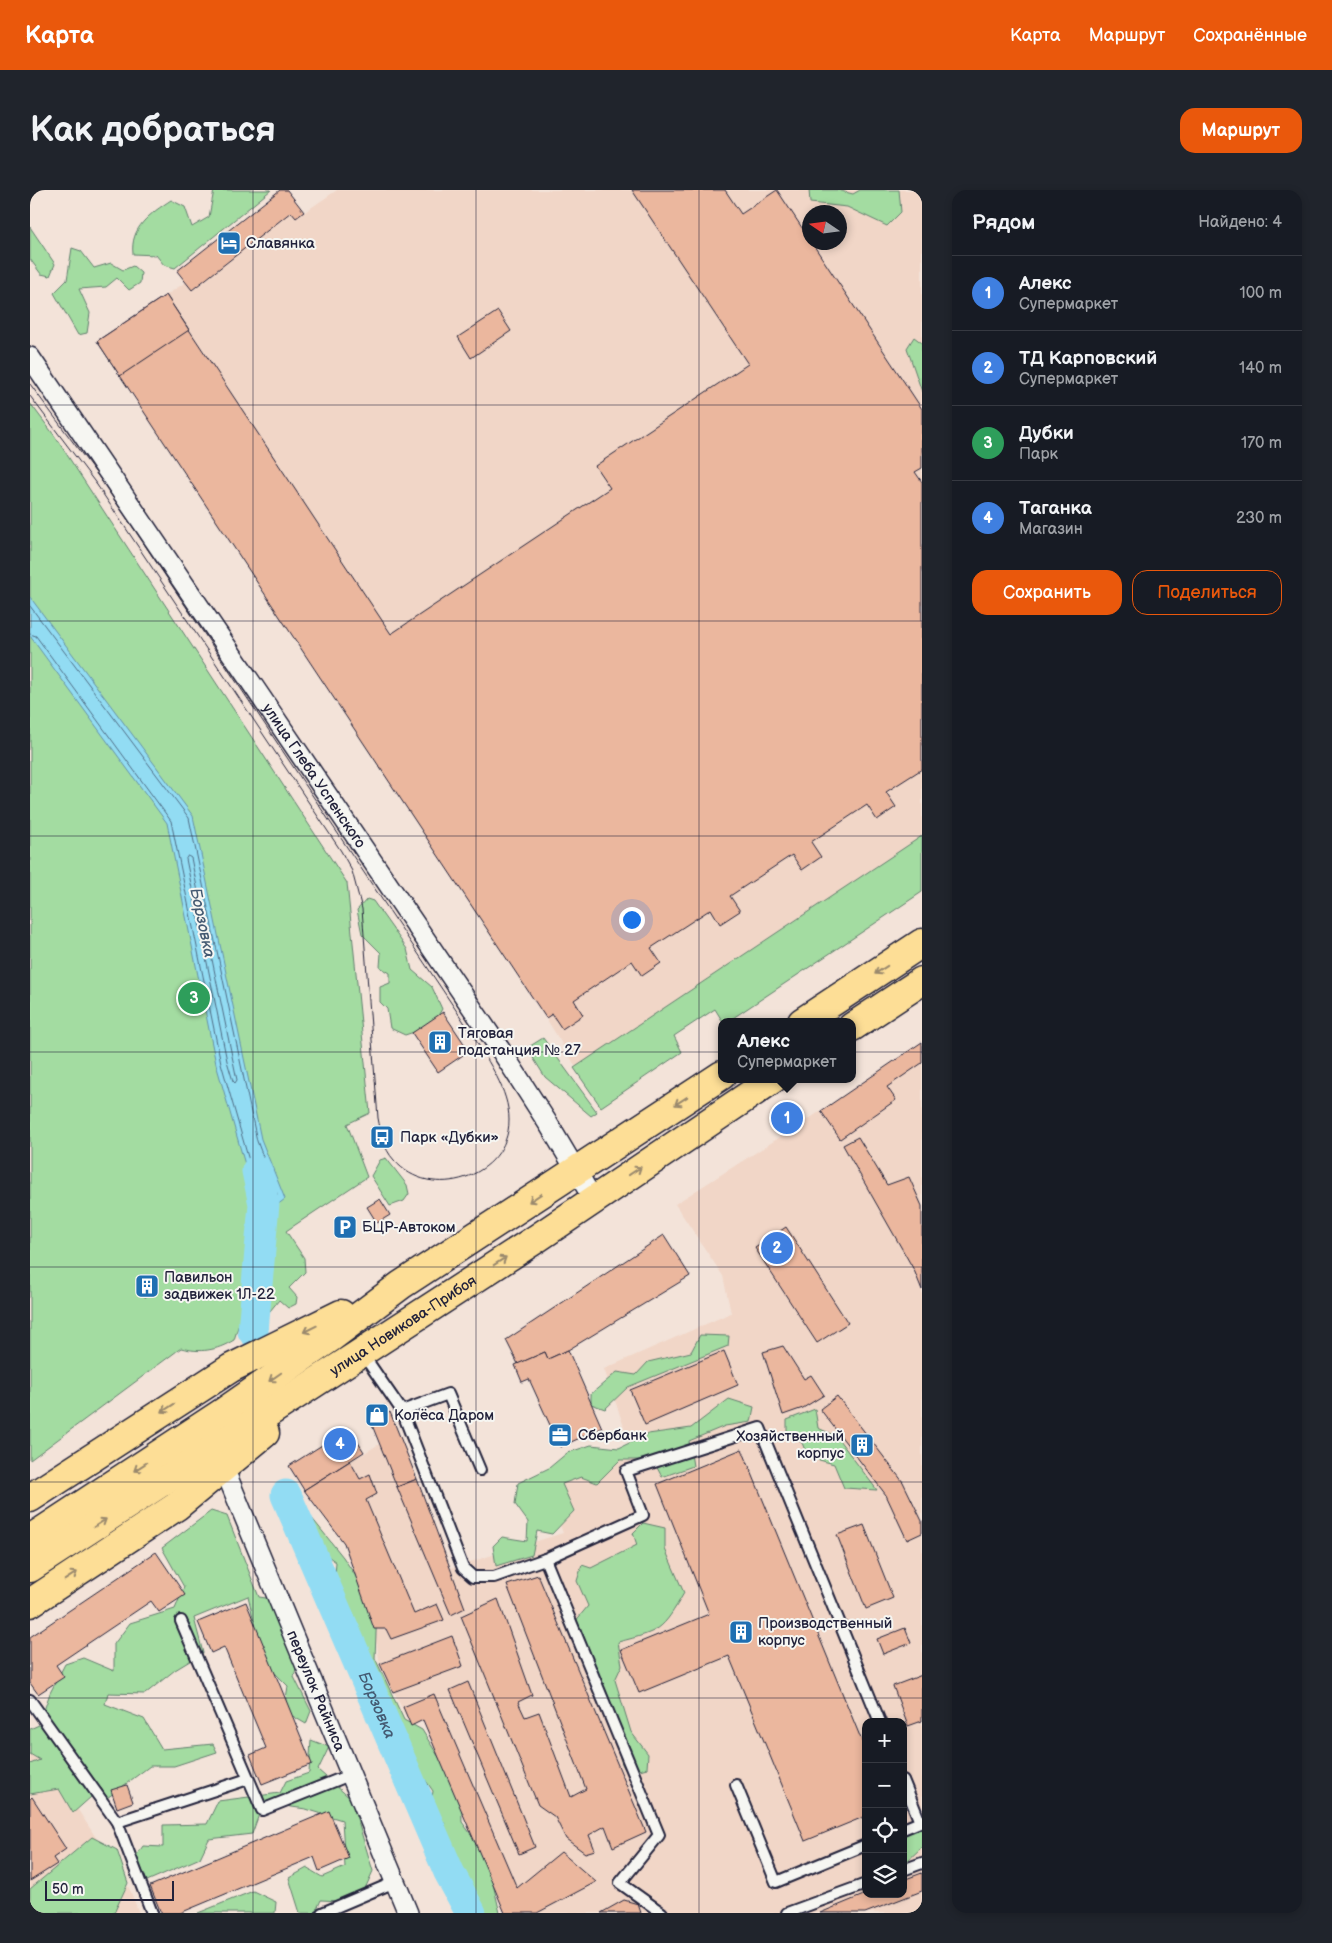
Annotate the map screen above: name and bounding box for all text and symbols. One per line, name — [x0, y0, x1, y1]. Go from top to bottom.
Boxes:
text: Карта — [25, 21, 94, 50]
text: Карта — [1010, 25, 1061, 46]
text: Маршрут — [1089, 25, 1165, 46]
text: Сохранённые — [1193, 25, 1307, 46]
button: Маршрут — [1180, 108, 1302, 153]
text: Как добраться — [30, 109, 276, 152]
north arrow — [802, 205, 847, 250]
text: Рядом — [972, 210, 1035, 235]
text: Найдено: 4 — [1198, 213, 1282, 232]
hotel icon: Славянка — [216, 230, 242, 256]
place label: Славянка — [246, 234, 315, 253]
text: Алекс — [1019, 272, 1072, 295]
text: 1 — [985, 284, 991, 303]
text: 100 m — [1239, 284, 1282, 303]
text: Супермаркет — [1019, 295, 1118, 314]
text: ТД Карповский — [1019, 347, 1157, 370]
text: 2 — [983, 359, 993, 378]
text: 140 m — [1239, 359, 1282, 378]
text: Супермаркет — [1019, 370, 1118, 389]
text: Дубки — [1019, 422, 1074, 445]
text: 3 — [983, 434, 993, 453]
text: 170 m — [1241, 434, 1282, 453]
text: Парк — [1019, 445, 1058, 464]
text: Таганка — [1019, 497, 1092, 520]
text: 4 — [983, 509, 993, 528]
text: 230 m — [1236, 509, 1282, 528]
text: Магазин — [1019, 520, 1083, 539]
button: Сохранить — [972, 570, 1122, 615]
button: Поделиться — [1132, 570, 1282, 615]
street label: улица Глеба Успенского — [258, 700, 370, 852]
water label: Борзовка — [185, 886, 219, 960]
your location — [619, 907, 645, 933]
one-way arrow — [875, 965, 889, 975]
pin: 3 — [178, 979, 210, 1017]
popup — [718, 1018, 856, 1083]
place label: Тяговая подстанция № 27 — [458, 1024, 581, 1060]
building icon: Тяговая подстанция № 27 — [427, 1029, 453, 1055]
text: Алекс — [737, 1030, 790, 1053]
text: Супермаркет — [737, 1053, 837, 1072]
one-way arrow — [675, 1097, 689, 1107]
pin: 1 — [771, 1099, 803, 1137]
bus stop icon: Парк «Дубки» — [369, 1124, 395, 1150]
place label: Парк «Дубки» — [400, 1128, 499, 1147]
one-way arrow — [628, 1166, 642, 1176]
one-way arrow — [529, 1193, 543, 1203]
parking icon: БЦР-Автоком — [332, 1214, 358, 1240]
place label: БЦР-Автоком — [362, 1218, 456, 1237]
pin: 2 — [761, 1229, 793, 1267]
one-way arrow — [493, 1256, 507, 1267]
place label: Павильон задвижек 1Л-22 — [164, 1268, 275, 1304]
street label: улица Новикова-Прибоя — [326, 1271, 480, 1380]
building icon: Павильон задвижек 1Л-22 — [134, 1273, 160, 1299]
one-way arrow — [303, 1325, 318, 1334]
one-way arrow — [268, 1372, 282, 1382]
shop icon: Колёса Даром — [364, 1402, 390, 1428]
one-way arrow — [162, 1403, 176, 1413]
place label: Колёса Даром — [394, 1406, 494, 1425]
office icon: Сбербанк — [547, 1422, 573, 1448]
pin: 4 — [324, 1425, 356, 1463]
place label: Сбербанк — [578, 1426, 647, 1445]
place label: Хозяйственный корпус — [736, 1427, 845, 1463]
building icon: Хозяйственный корпус — [849, 1432, 875, 1458]
one-way arrow — [133, 1462, 147, 1472]
one-way arrow — [93, 1517, 107, 1527]
one-way arrow — [63, 1571, 77, 1581]
place label: Производственный корпус — [758, 1614, 892, 1650]
building icon: Производственный корпус — [728, 1619, 754, 1645]
street label: переулок Райниса — [283, 1627, 350, 1754]
water label: Борзовка — [354, 1669, 400, 1742]
map controls — [862, 1718, 907, 1898]
button: + — [862, 1718, 907, 1763]
button: − — [862, 1763, 907, 1808]
button: locate — [862, 1808, 907, 1853]
button: layers — [862, 1853, 907, 1898]
scale bar — [45, 1878, 174, 1901]
text: 50 m — [52, 1881, 84, 1898]

